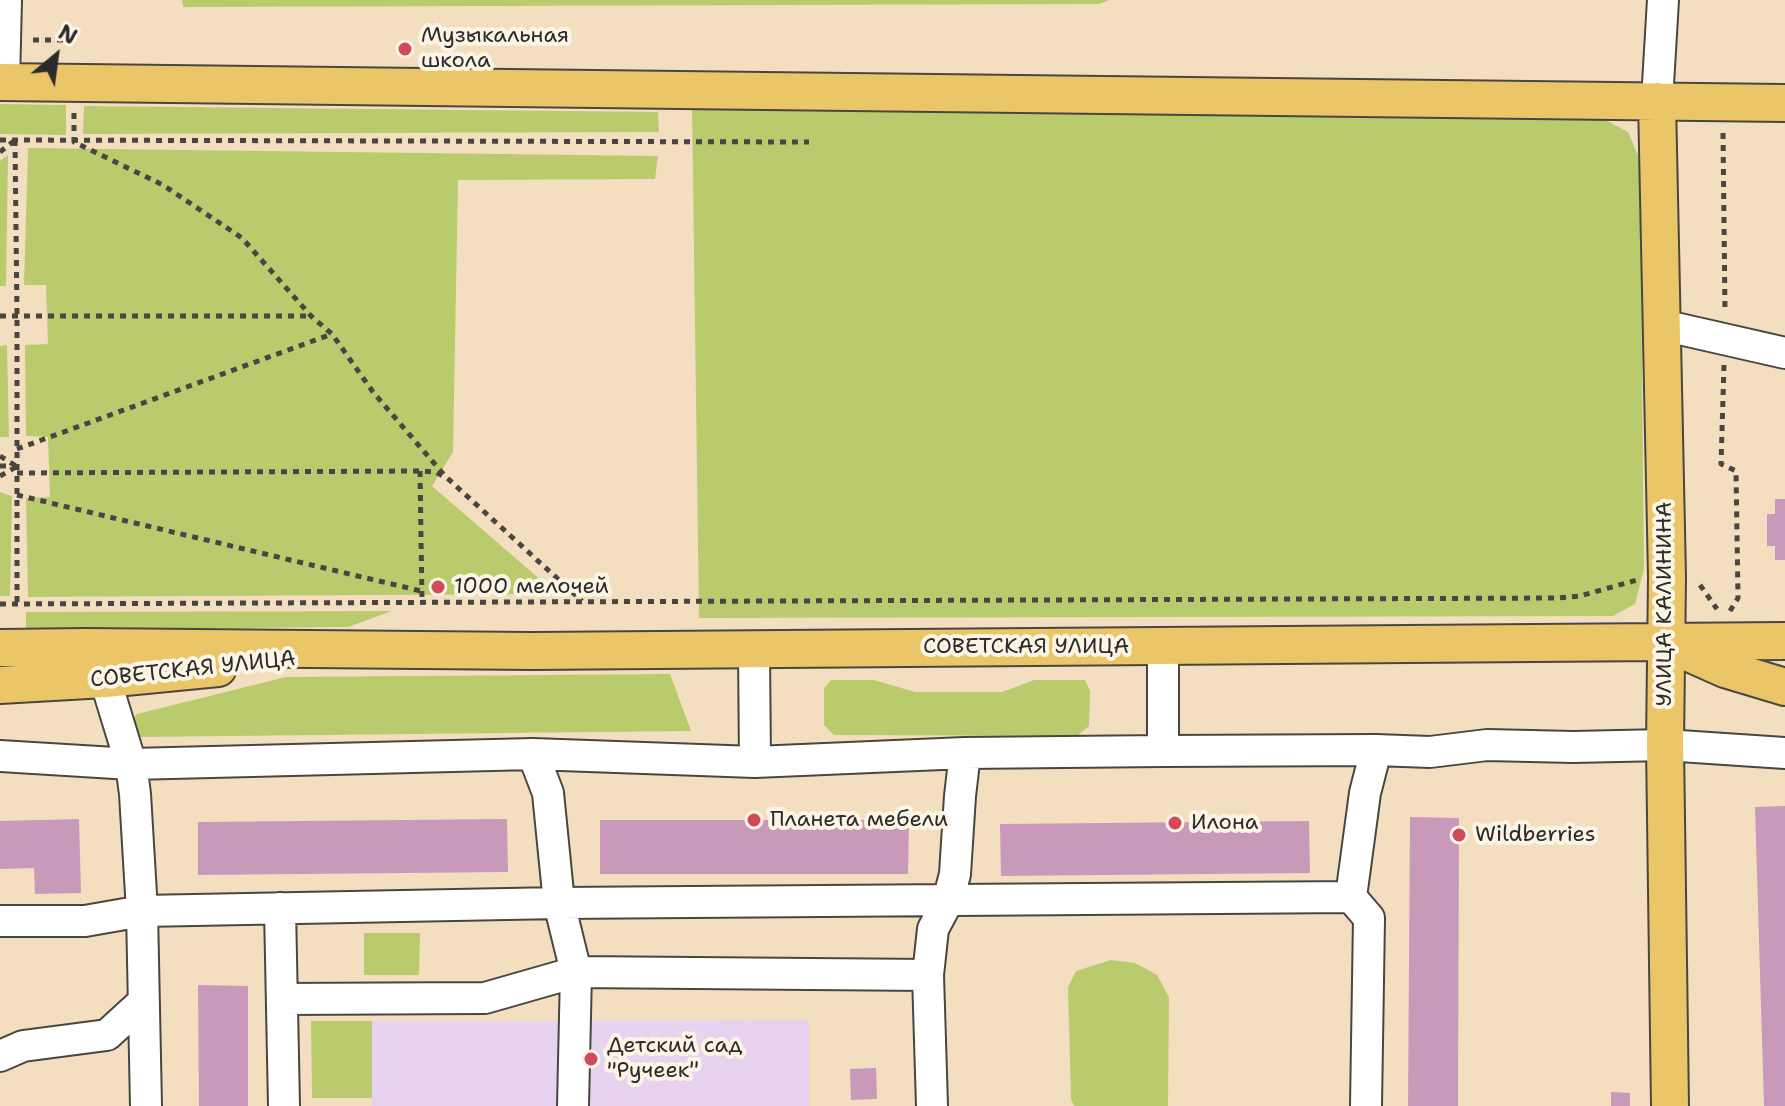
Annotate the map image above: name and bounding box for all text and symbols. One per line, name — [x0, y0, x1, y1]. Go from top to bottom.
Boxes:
north arrow — [16, 16, 96, 96]
text: N — [53, 18, 83, 51]
place label: Музыкальная школа — [421, 23, 569, 74]
marker: Музыкальная школа — [396, 40, 414, 58]
street label: УЛИЦА КАЛИНИНА — [1652, 502, 1678, 706]
place label: 1000 мелочей — [454, 574, 609, 600]
marker: 1000 мелочей — [429, 578, 447, 596]
street label: СОВЕТСКАЯ УЛИЦА — [923, 634, 1129, 660]
street label: СОВЕТСКАЯ УЛИЦА — [89, 646, 297, 694]
place label: Планета мебели — [770, 807, 948, 833]
place label: Илона — [1191, 810, 1258, 836]
marker: Планета мебели — [745, 811, 763, 829]
marker: Илона — [1166, 814, 1184, 832]
place label: Wildberries — [1475, 822, 1596, 848]
marker: Wildberries — [1450, 826, 1468, 844]
place label: Детский сад "Ручеек" — [607, 1033, 743, 1084]
marker: Детский сад "Ручеек" — [582, 1050, 600, 1068]

